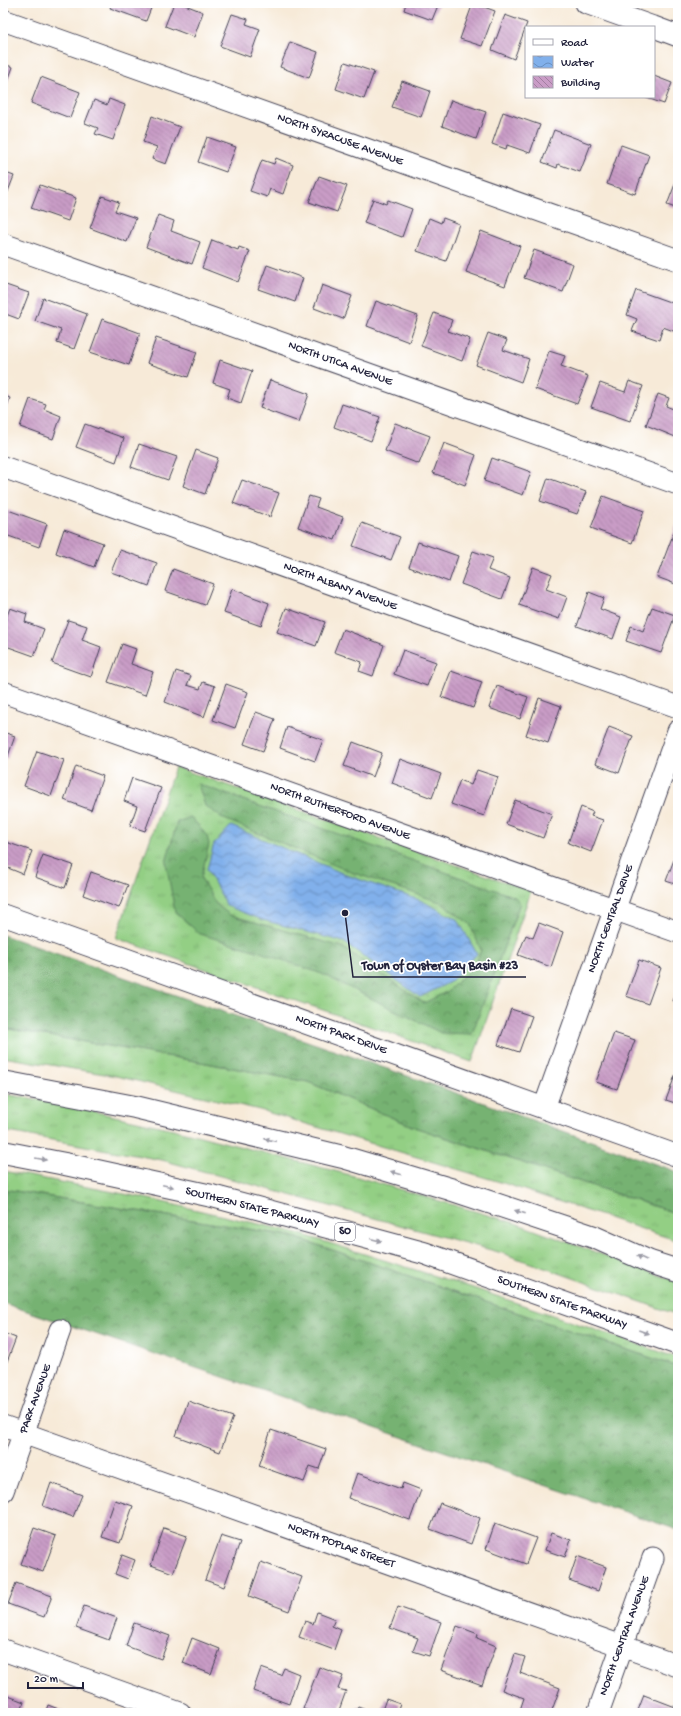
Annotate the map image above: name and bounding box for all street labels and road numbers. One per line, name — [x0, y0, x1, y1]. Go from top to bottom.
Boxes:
street label: NORTH SYRACUSE AVENUE — [275, 111, 405, 169]
street label: NORTH UTICA AVENUE — [286, 339, 395, 390]
street label: NORTH ALBANY AVENUE — [281, 560, 399, 614]
street label: NORTH RUTHERFORD AVENUE — [268, 780, 412, 844]
street label: NORTH CENTRAL DRIVE — [585, 863, 637, 975]
street label: NORTH PARK DRIVE — [293, 1012, 389, 1058]
street label: SOUTHERN STATE PARKWAY — [184, 1185, 321, 1231]
road number: SO — [335, 1223, 355, 1241]
street label: SOUTHERN STATE PARKWAY — [495, 1273, 629, 1333]
street label: PARK AVENUE — [17, 1362, 55, 1437]
street label: NORTH POPLAR STREET — [286, 1520, 398, 1572]
street label: NORTH CENTRAL AVENUE — [597, 1574, 653, 1698]

